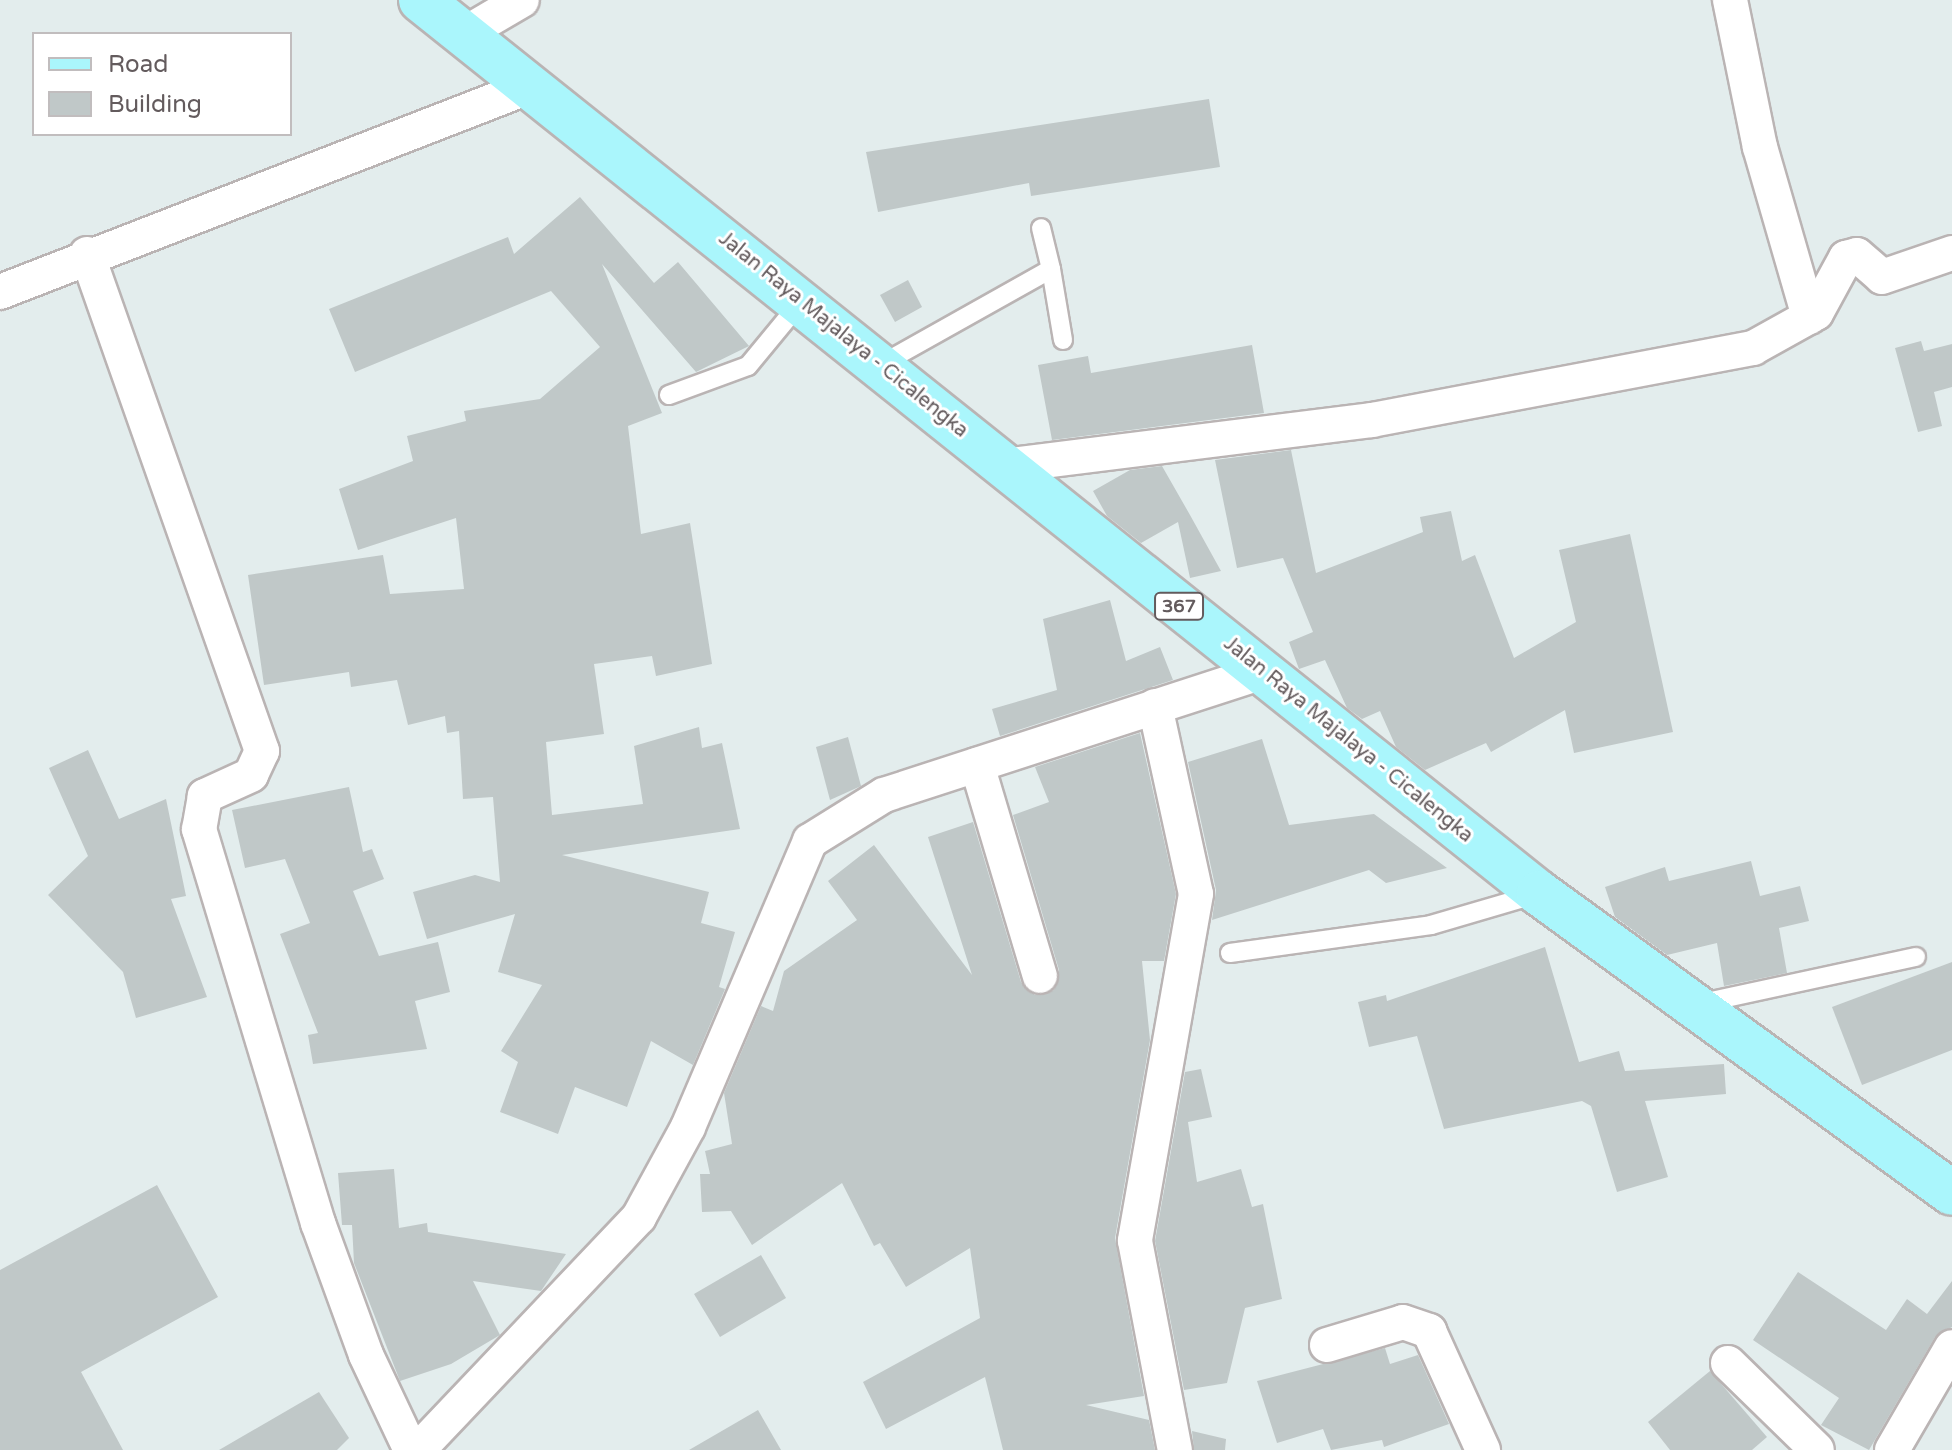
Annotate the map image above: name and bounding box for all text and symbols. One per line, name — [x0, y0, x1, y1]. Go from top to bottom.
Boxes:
legend — [32, 32, 292, 136]
text: Road — [108, 50, 168, 79]
text: Building — [108, 90, 202, 119]
street label: Jalan Raya Majalaya - Cicalengka — [714, 227, 972, 443]
road number: 367 — [1153, 592, 1205, 620]
street label: Jalan Raya Majalaya - Cicalengka — [1219, 632, 1477, 848]

